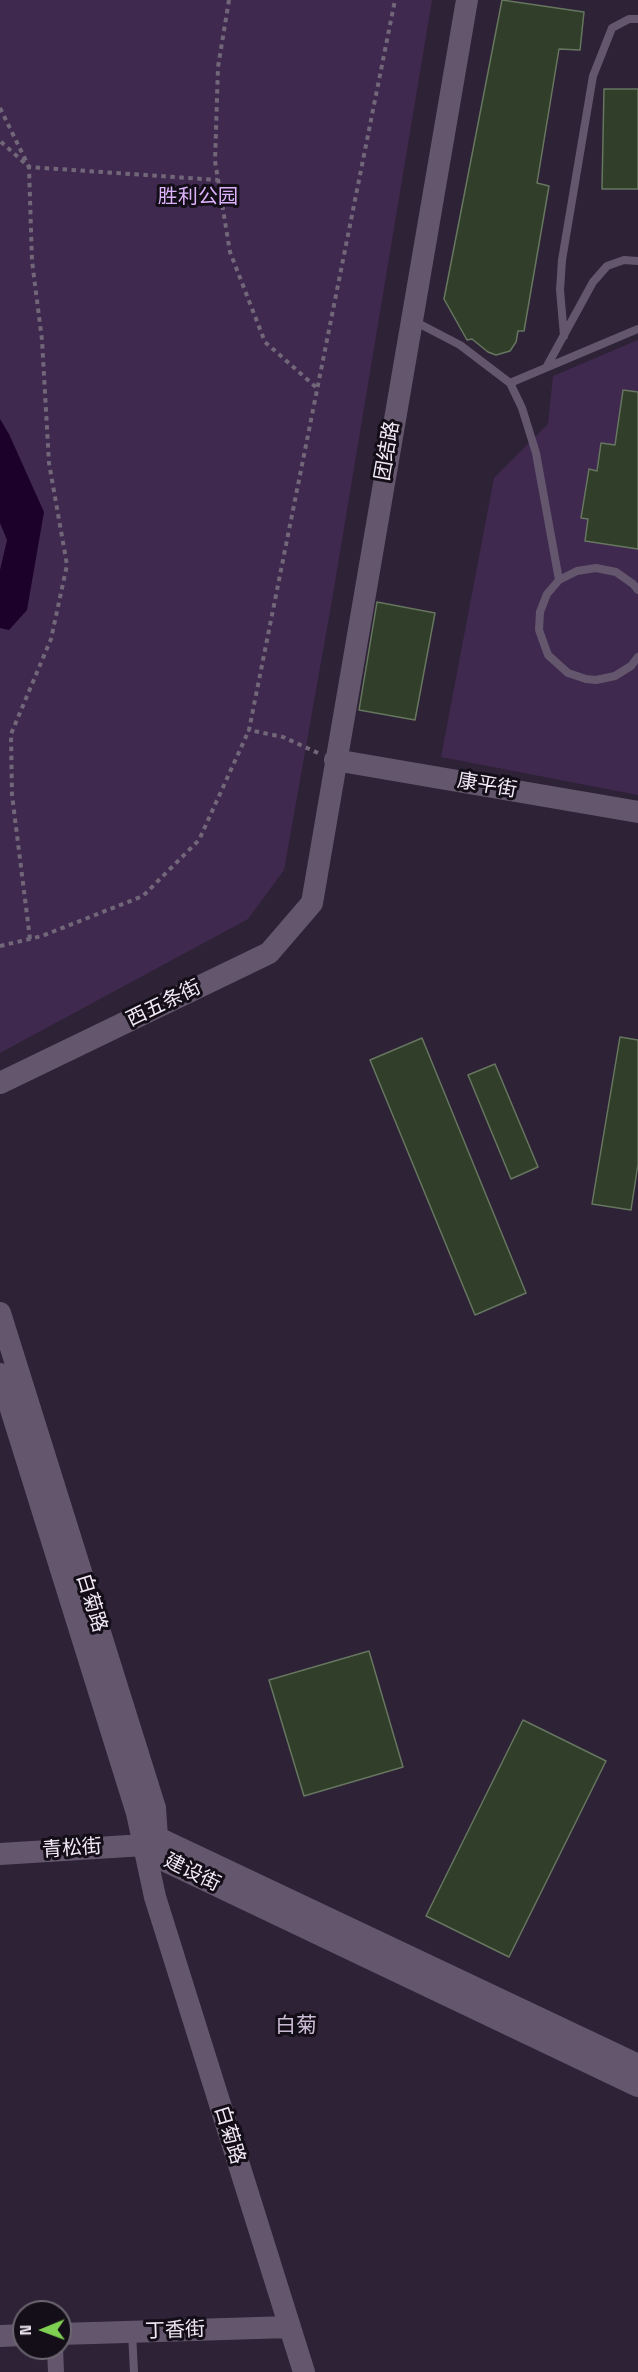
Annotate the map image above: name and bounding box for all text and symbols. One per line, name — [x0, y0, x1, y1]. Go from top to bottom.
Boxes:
park label: 胜利公园 — [158, 186, 238, 210]
street label: 团结路 — [371, 419, 405, 483]
street label: 康平街 — [455, 769, 519, 803]
street label: 西五条街 — [123, 976, 205, 1032]
street label: 白菊路 — [71, 1571, 111, 1635]
street label: 青松街 — [41, 1835, 103, 1863]
street label: 建设街 — [160, 1849, 224, 1897]
district label: 白菊 — [275, 2013, 317, 2039]
street label: 白菊路 — [209, 2103, 249, 2167]
north arrow — [12, 2300, 72, 2360]
street label: 丁香街 — [145, 2318, 205, 2344]
text: N — [15, 2325, 36, 2336]

